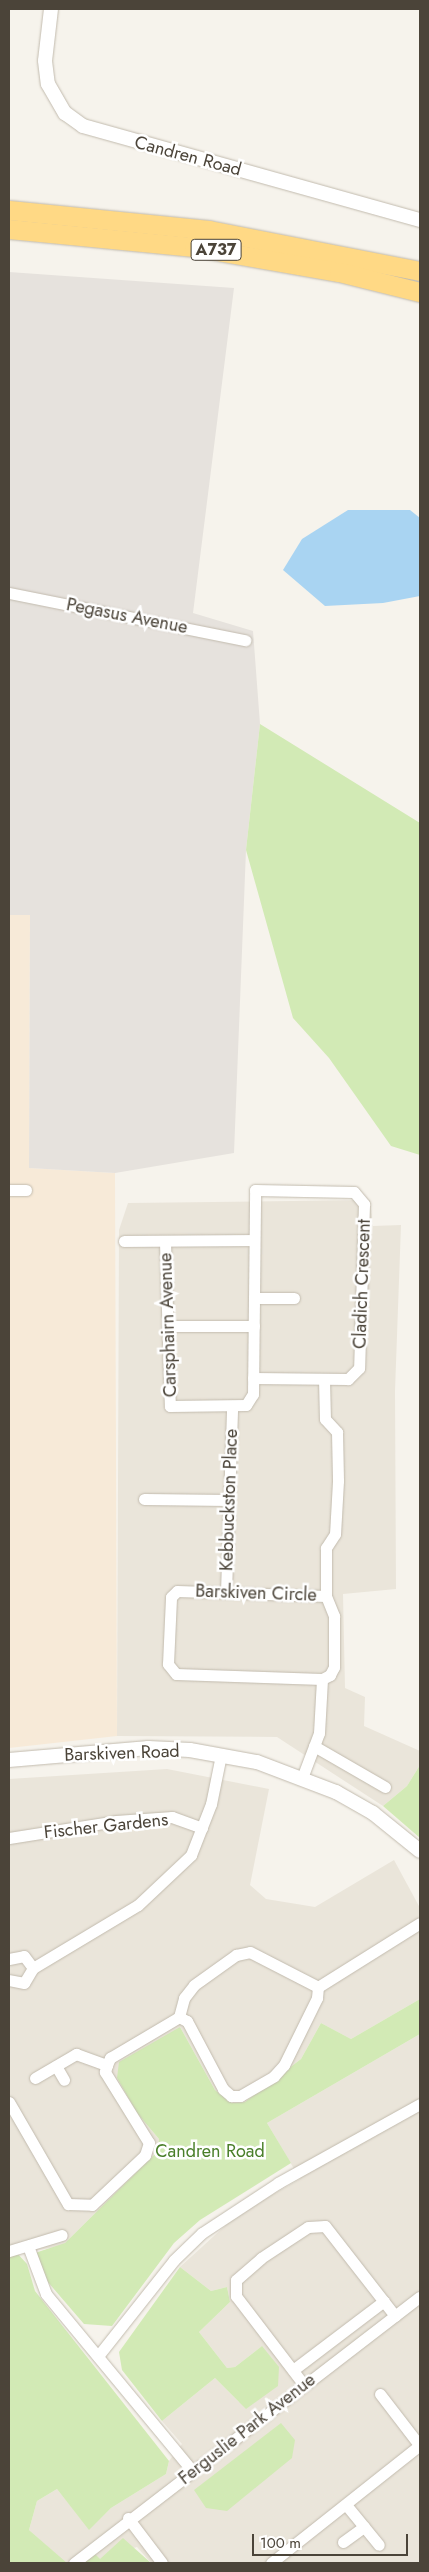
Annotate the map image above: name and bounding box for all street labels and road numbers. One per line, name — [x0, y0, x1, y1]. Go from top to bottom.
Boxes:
street label: Candren Road — [132, 131, 244, 181]
road number: A737 — [190, 236, 242, 264]
street label: Pegasus Avenue — [65, 594, 189, 638]
street label: Cladich Crescent — [349, 1219, 375, 1349]
street label: Carsphairn Avenue — [155, 1252, 181, 1398]
street label: Kebbuckston Place — [216, 1429, 242, 1571]
street label: Barskiven Circle — [195, 1580, 317, 1606]
street label: Barskiven Road — [64, 1740, 180, 1766]
street label: Fischer Gardens — [43, 1809, 169, 1843]
street label: Ferguslie Park Avenue — [174, 2369, 320, 2489]

